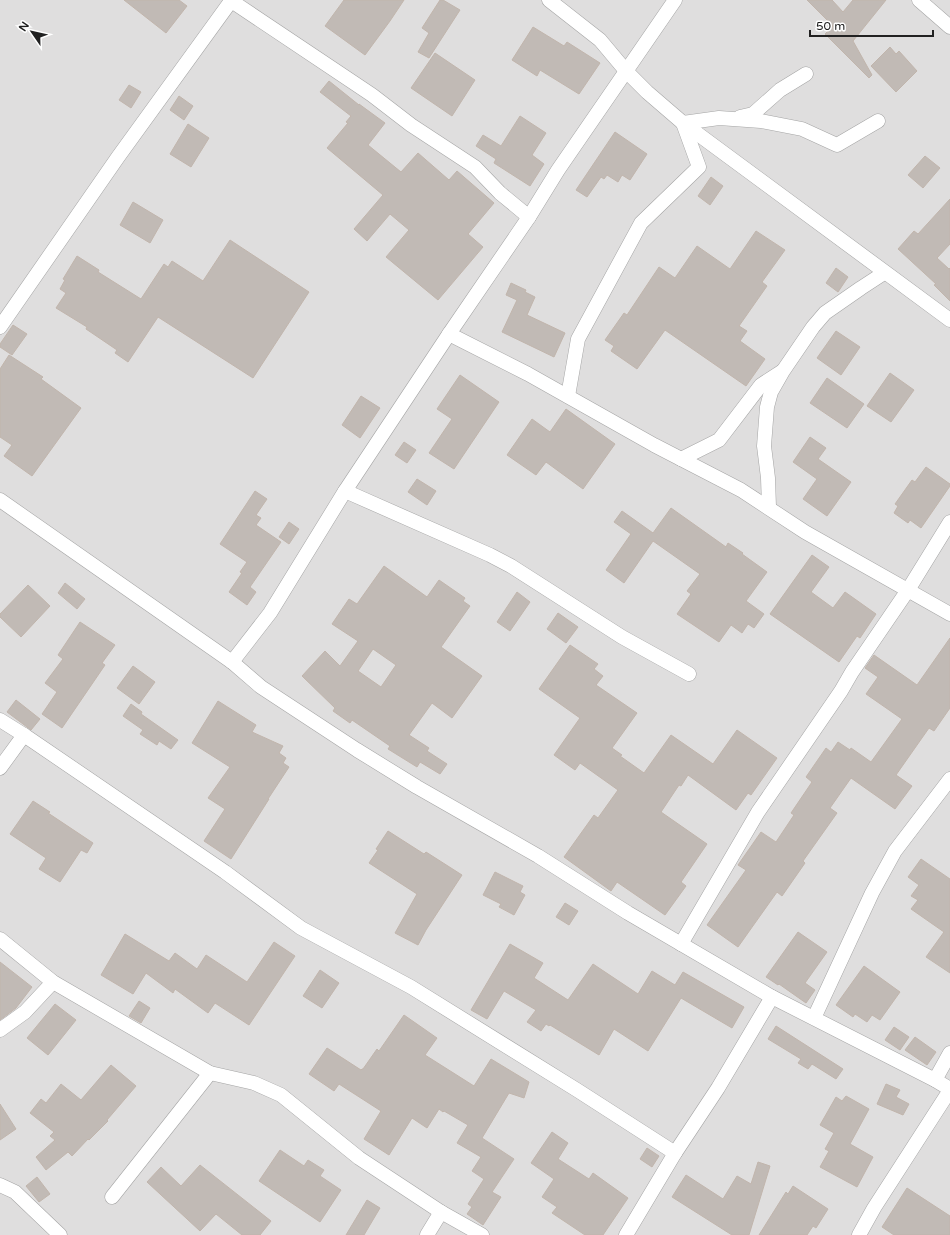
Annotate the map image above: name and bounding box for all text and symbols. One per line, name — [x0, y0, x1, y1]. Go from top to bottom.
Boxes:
north arrow — [12, 12, 52, 52]
scale bar — [810, 12, 933, 38]
text: N — [16, 19, 32, 34]
text: 50 m — [816, 19, 845, 33]

